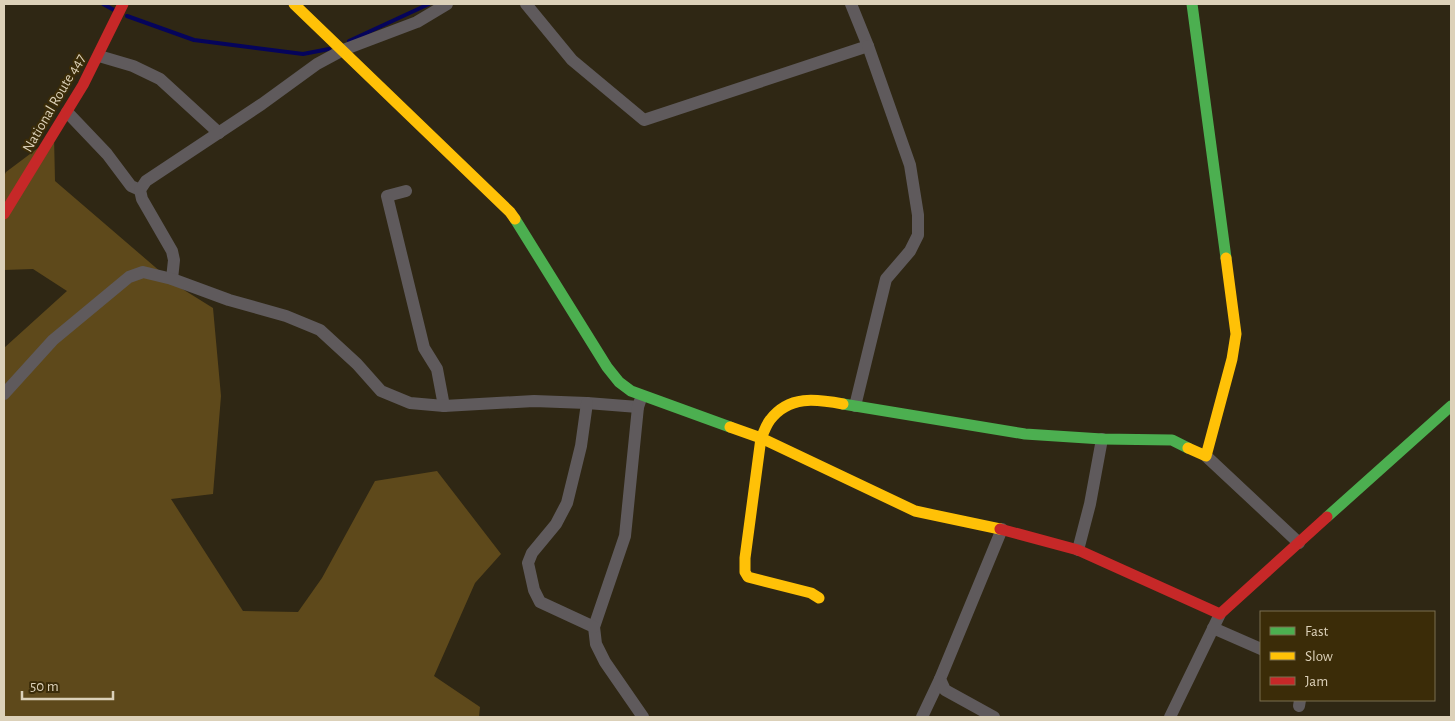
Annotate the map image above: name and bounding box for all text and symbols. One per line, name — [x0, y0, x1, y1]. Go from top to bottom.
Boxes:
street label: National Route 447 — [20, 51, 88, 155]
legend — [1260, 611, 1435, 701]
text: Fast — [1305, 624, 1329, 639]
text: Slow — [1305, 649, 1333, 664]
scale bar — [22, 668, 114, 700]
text: Jam — [1305, 674, 1328, 689]
text: 50 m — [30, 679, 59, 694]

